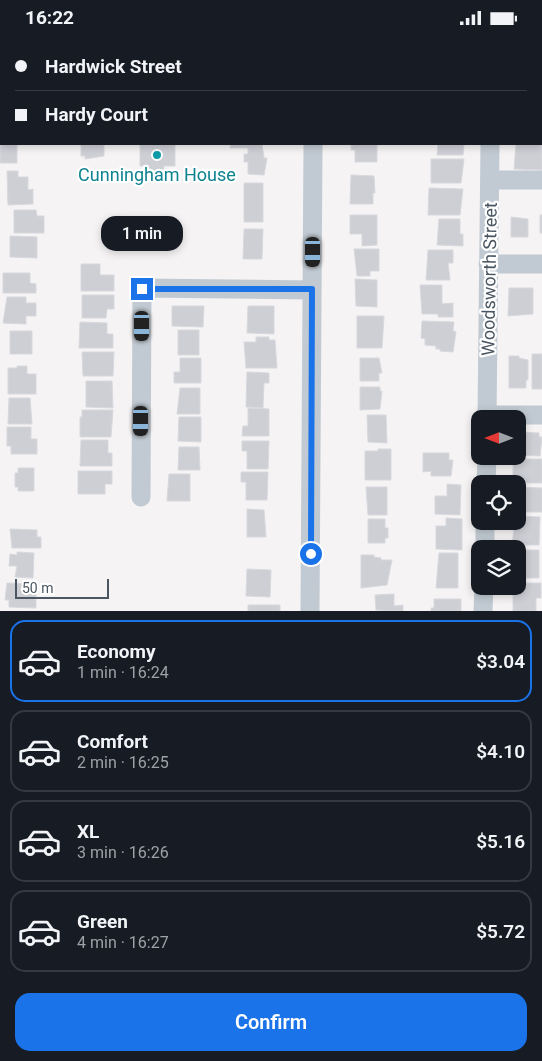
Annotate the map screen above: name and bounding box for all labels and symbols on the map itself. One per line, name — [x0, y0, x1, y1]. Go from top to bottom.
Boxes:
marker: Cunningham House — [151, 149, 163, 161]
place label: Cunningham House — [78, 164, 236, 185]
street label: Woodsworth Street — [477, 202, 501, 356]
callout: 1 min — [101, 217, 183, 251]
car — [305, 237, 320, 267]
route end — [131, 278, 153, 300]
car — [134, 311, 149, 341]
car — [133, 406, 148, 436]
north arrow — [471, 410, 526, 465]
route start — [300, 543, 322, 565]
scale bar — [15, 576, 109, 599]

